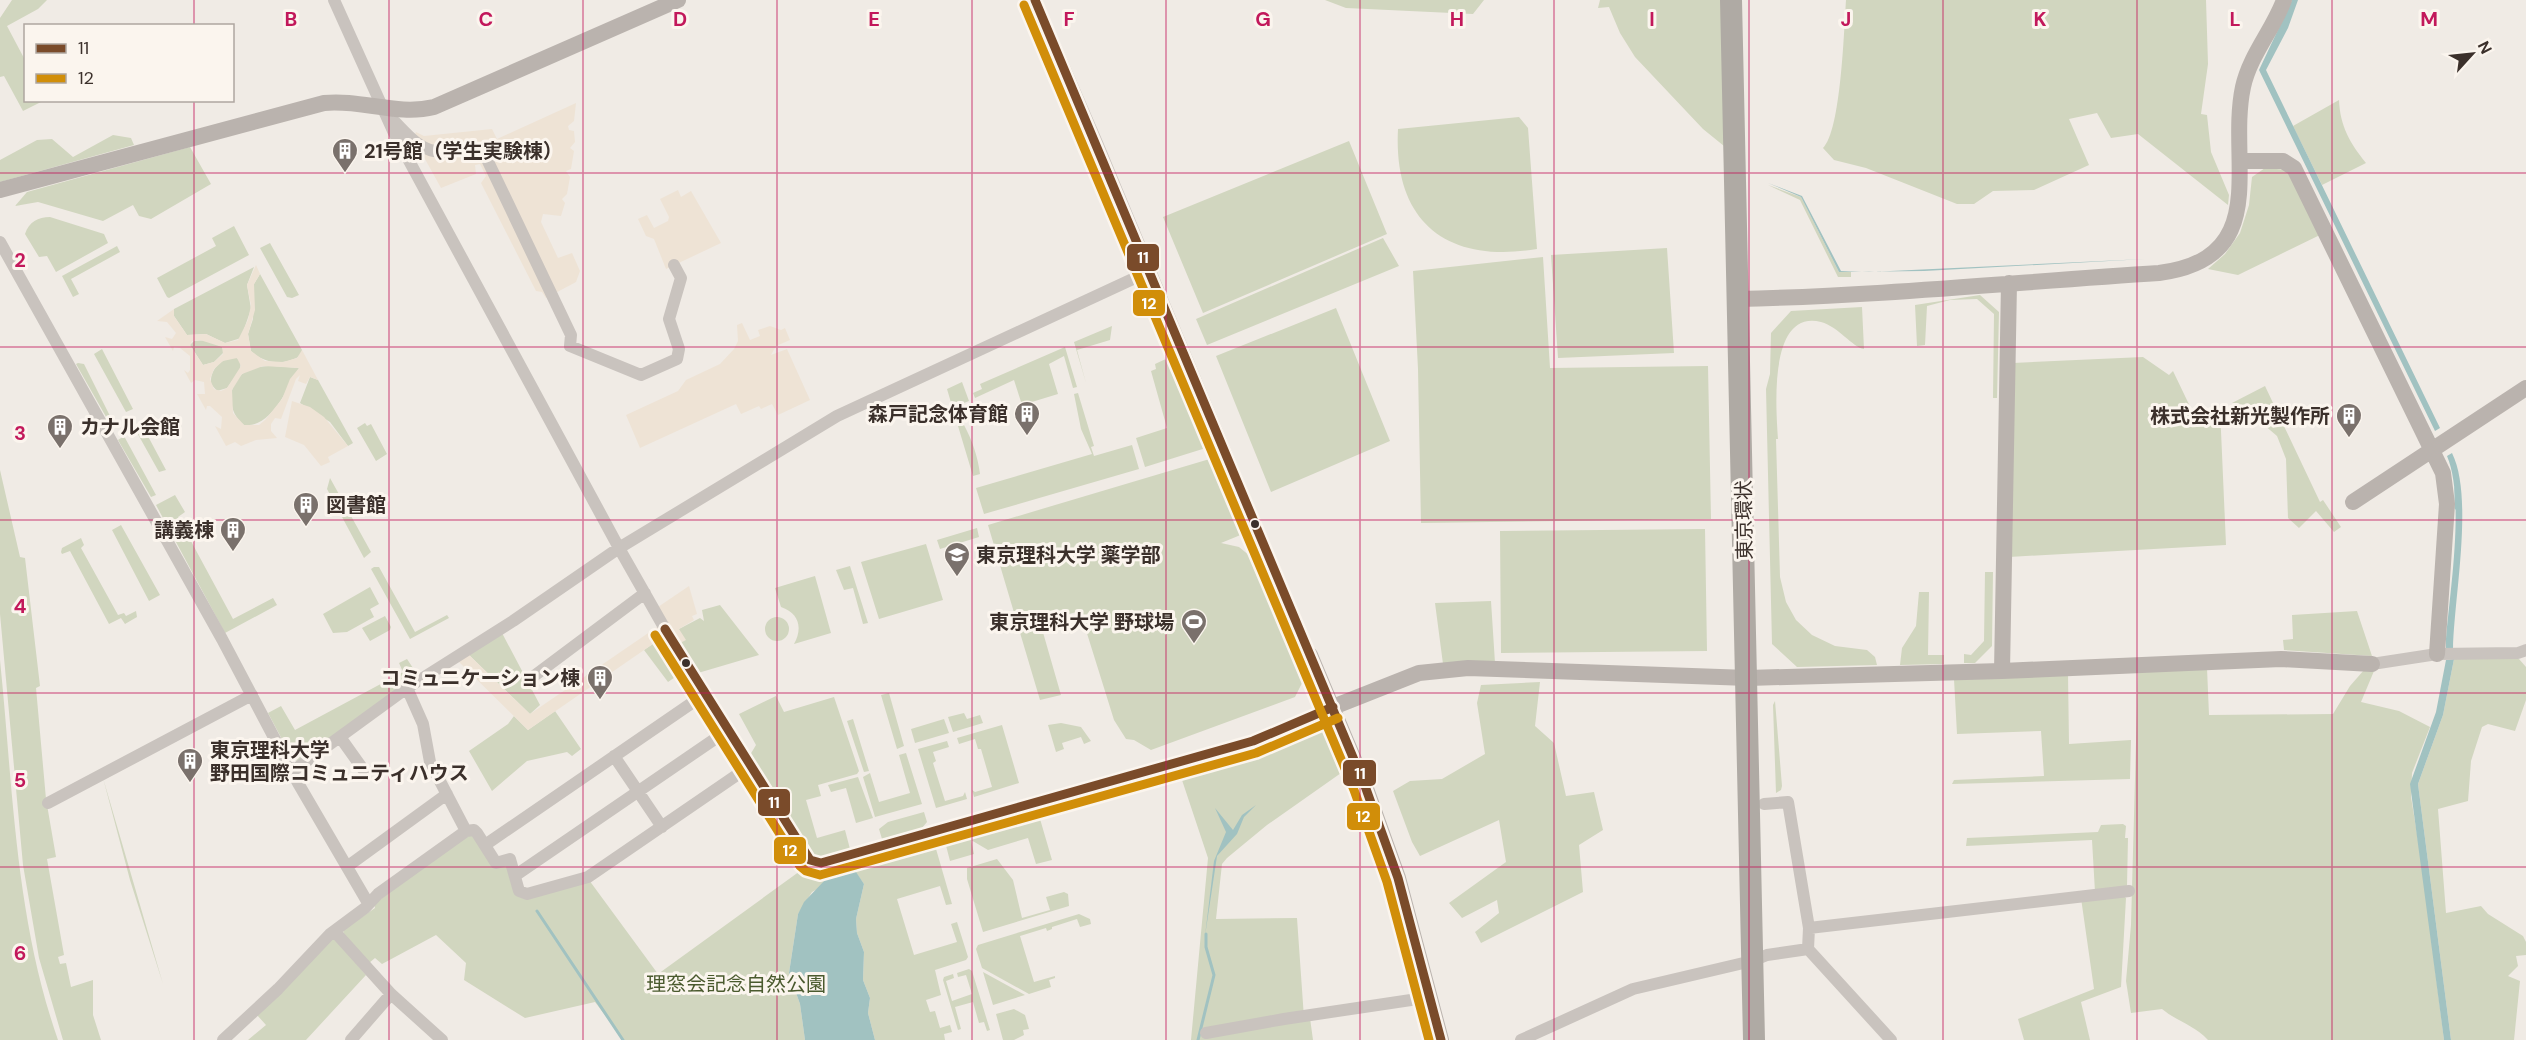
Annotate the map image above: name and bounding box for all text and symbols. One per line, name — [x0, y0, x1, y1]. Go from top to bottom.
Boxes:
text: B — [285, 6, 297, 32]
text: C — [479, 6, 493, 32]
text: D — [673, 6, 687, 32]
text: E — [868, 6, 880, 32]
text: F — [1063, 6, 1075, 32]
text: G — [1255, 6, 1271, 32]
text: H — [1450, 6, 1464, 32]
text: I — [1649, 6, 1655, 32]
text: J — [1841, 6, 1851, 32]
text: K — [2033, 6, 2047, 32]
text: L — [2229, 6, 2241, 32]
text: M — [2420, 6, 2438, 32]
legend — [24, 24, 234, 102]
north arrow — [2442, 24, 2502, 84]
text: 11 — [78, 36, 89, 60]
text: N — [2473, 37, 2497, 57]
text: 12 — [78, 66, 94, 90]
building icon: 21号館（学生実験棟） — [330, 136, 360, 174]
place label: 21号館（学生実験棟） — [364, 138, 563, 164]
line badge: 11 — [1126, 243, 1160, 272]
text: 2 — [14, 247, 26, 273]
text: 11 — [1137, 247, 1149, 268]
line badge: 12 — [1132, 289, 1166, 317]
text: 12 — [1141, 293, 1157, 314]
building icon: 森戸記念体育館 — [1012, 399, 1042, 437]
place label: 森戸記念体育館 — [868, 401, 1008, 427]
building icon: 株式会社新光製作所 — [2334, 401, 2364, 439]
place label: 株式会社新光製作所 — [2150, 403, 2330, 429]
building icon: カナル会館 — [45, 412, 75, 450]
place label: カナル会館 — [80, 414, 180, 440]
text: 3 — [14, 420, 26, 446]
street label: 東京環状 — [1730, 480, 1758, 560]
building icon: 図書館 — [291, 490, 321, 528]
place label: 図書館 — [326, 492, 386, 518]
building icon: 講義棟 — [218, 515, 248, 553]
place label: 講義棟 — [154, 517, 214, 543]
unlabelled marker — [1249, 518, 1261, 530]
school or university icon: 東京理科大学 薬学部 — [942, 540, 972, 578]
place label: 東京理科大学 薬学部 — [976, 542, 1161, 568]
text: 4 — [14, 593, 27, 619]
sports icon: 東京理科大学 野球場 — [1179, 607, 1209, 645]
place label: 東京理科大学 野球場 — [989, 609, 1174, 635]
unlabelled marker — [680, 657, 692, 669]
building icon: コミュニケーション棟 — [585, 663, 615, 701]
place label: コミュニケーション棟 — [380, 665, 580, 691]
place label: 東京理科大学 野田国際コミュニティハウス — [210, 737, 469, 786]
building icon: 東京理科大学 野田国際コミュニティハウス — [175, 746, 205, 784]
line badge: 11 — [1342, 759, 1377, 787]
text: 11 — [1354, 763, 1366, 784]
text: 5 — [14, 767, 26, 793]
line badge: 11 — [757, 788, 791, 817]
text: 11 — [768, 792, 780, 813]
line badge: 12 — [1346, 802, 1381, 831]
text: 12 — [1355, 806, 1371, 827]
line badge: 12 — [773, 836, 807, 865]
text: 12 — [782, 840, 798, 861]
text: 6 — [14, 940, 26, 966]
park label: 理窓会記念自然公園 — [646, 971, 826, 997]

